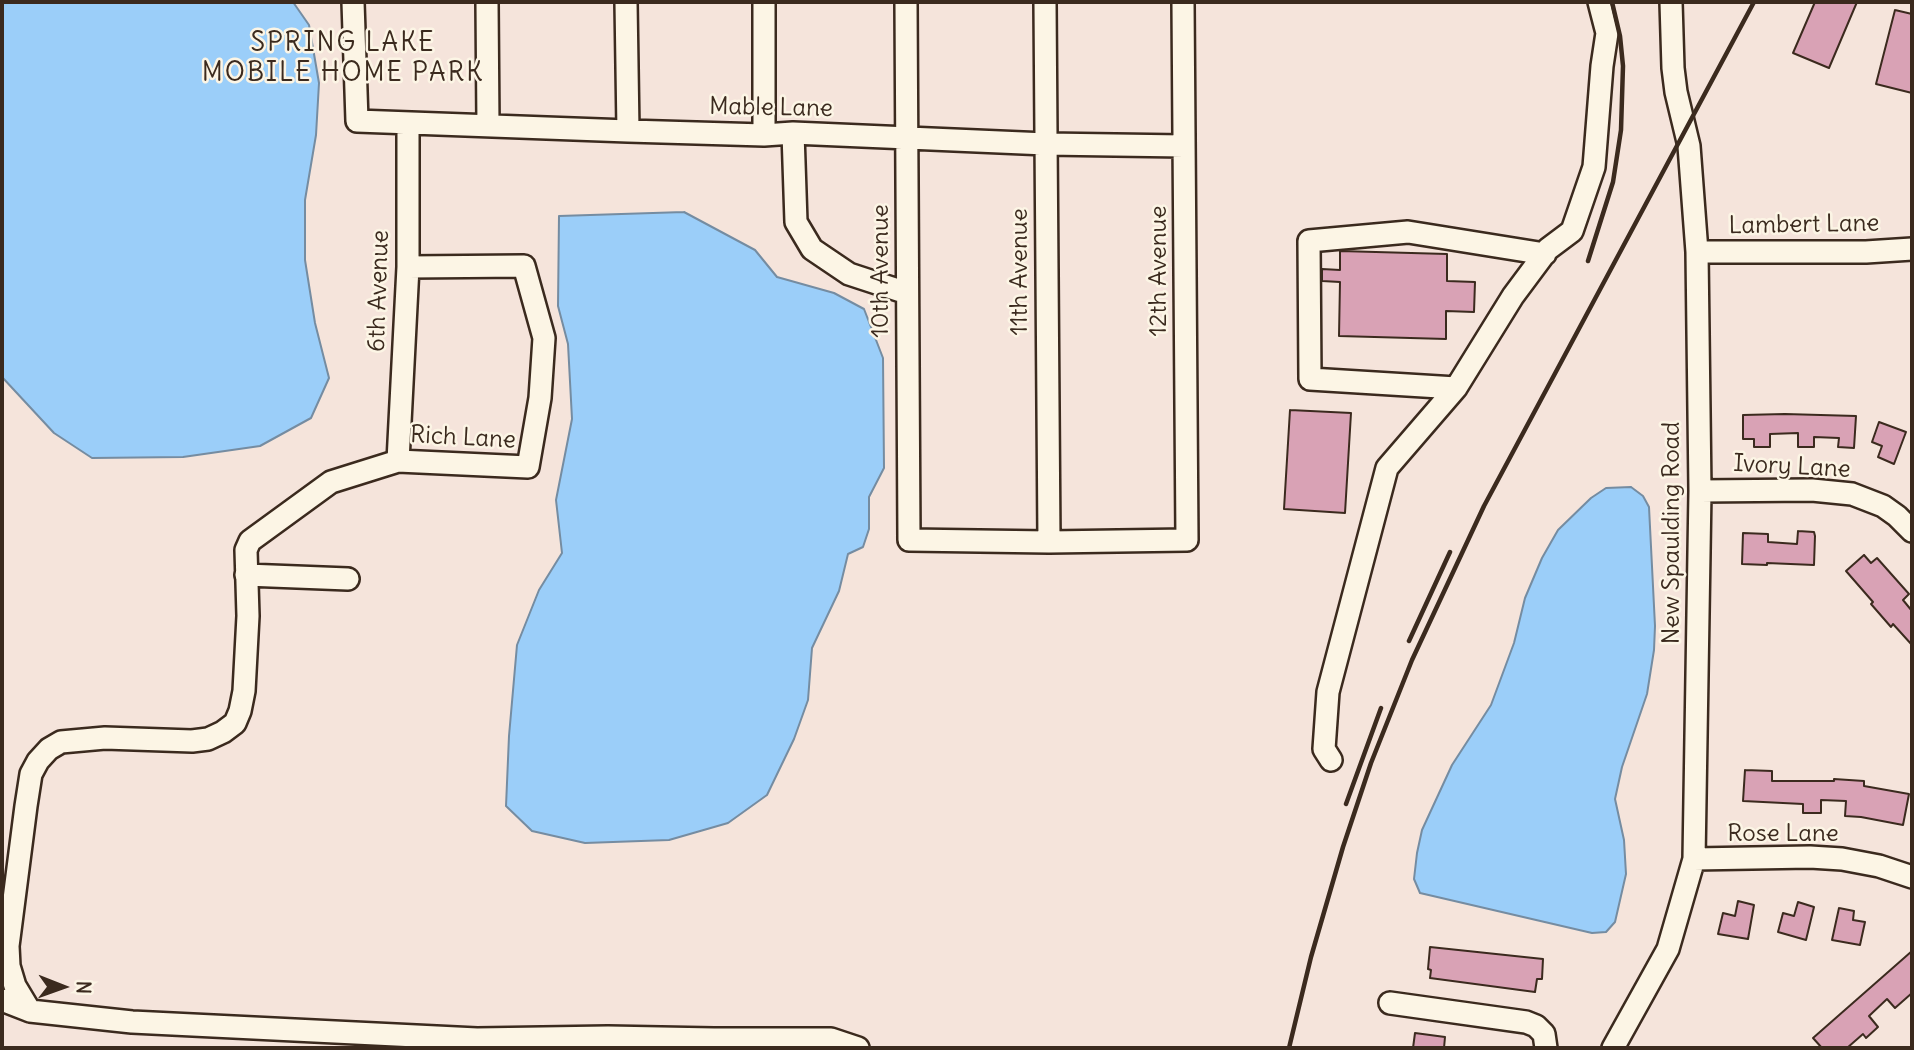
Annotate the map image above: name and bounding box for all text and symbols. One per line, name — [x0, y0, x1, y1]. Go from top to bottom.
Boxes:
district label: SPRING LAKE MOBILE HOME PARK — [204, 28, 482, 90]
street label: Mable Lane — [709, 93, 833, 123]
street label: 10th Avenue — [867, 204, 895, 338]
street label: 12th Avenue — [1145, 206, 1173, 336]
street label: 11th Avenue — [1006, 208, 1034, 336]
street label: Lambert Lane — [1728, 209, 1880, 241]
street label: 6th Avenue — [362, 230, 396, 352]
street label: Rich Lane — [409, 421, 517, 455]
street label: New Spaulding Road — [1658, 422, 1686, 644]
street label: Ivory Lane — [1733, 450, 1851, 484]
street label: Rose Lane — [1727, 820, 1839, 848]
north arrow — [28, 952, 98, 1022]
text: N — [72, 981, 96, 994]

